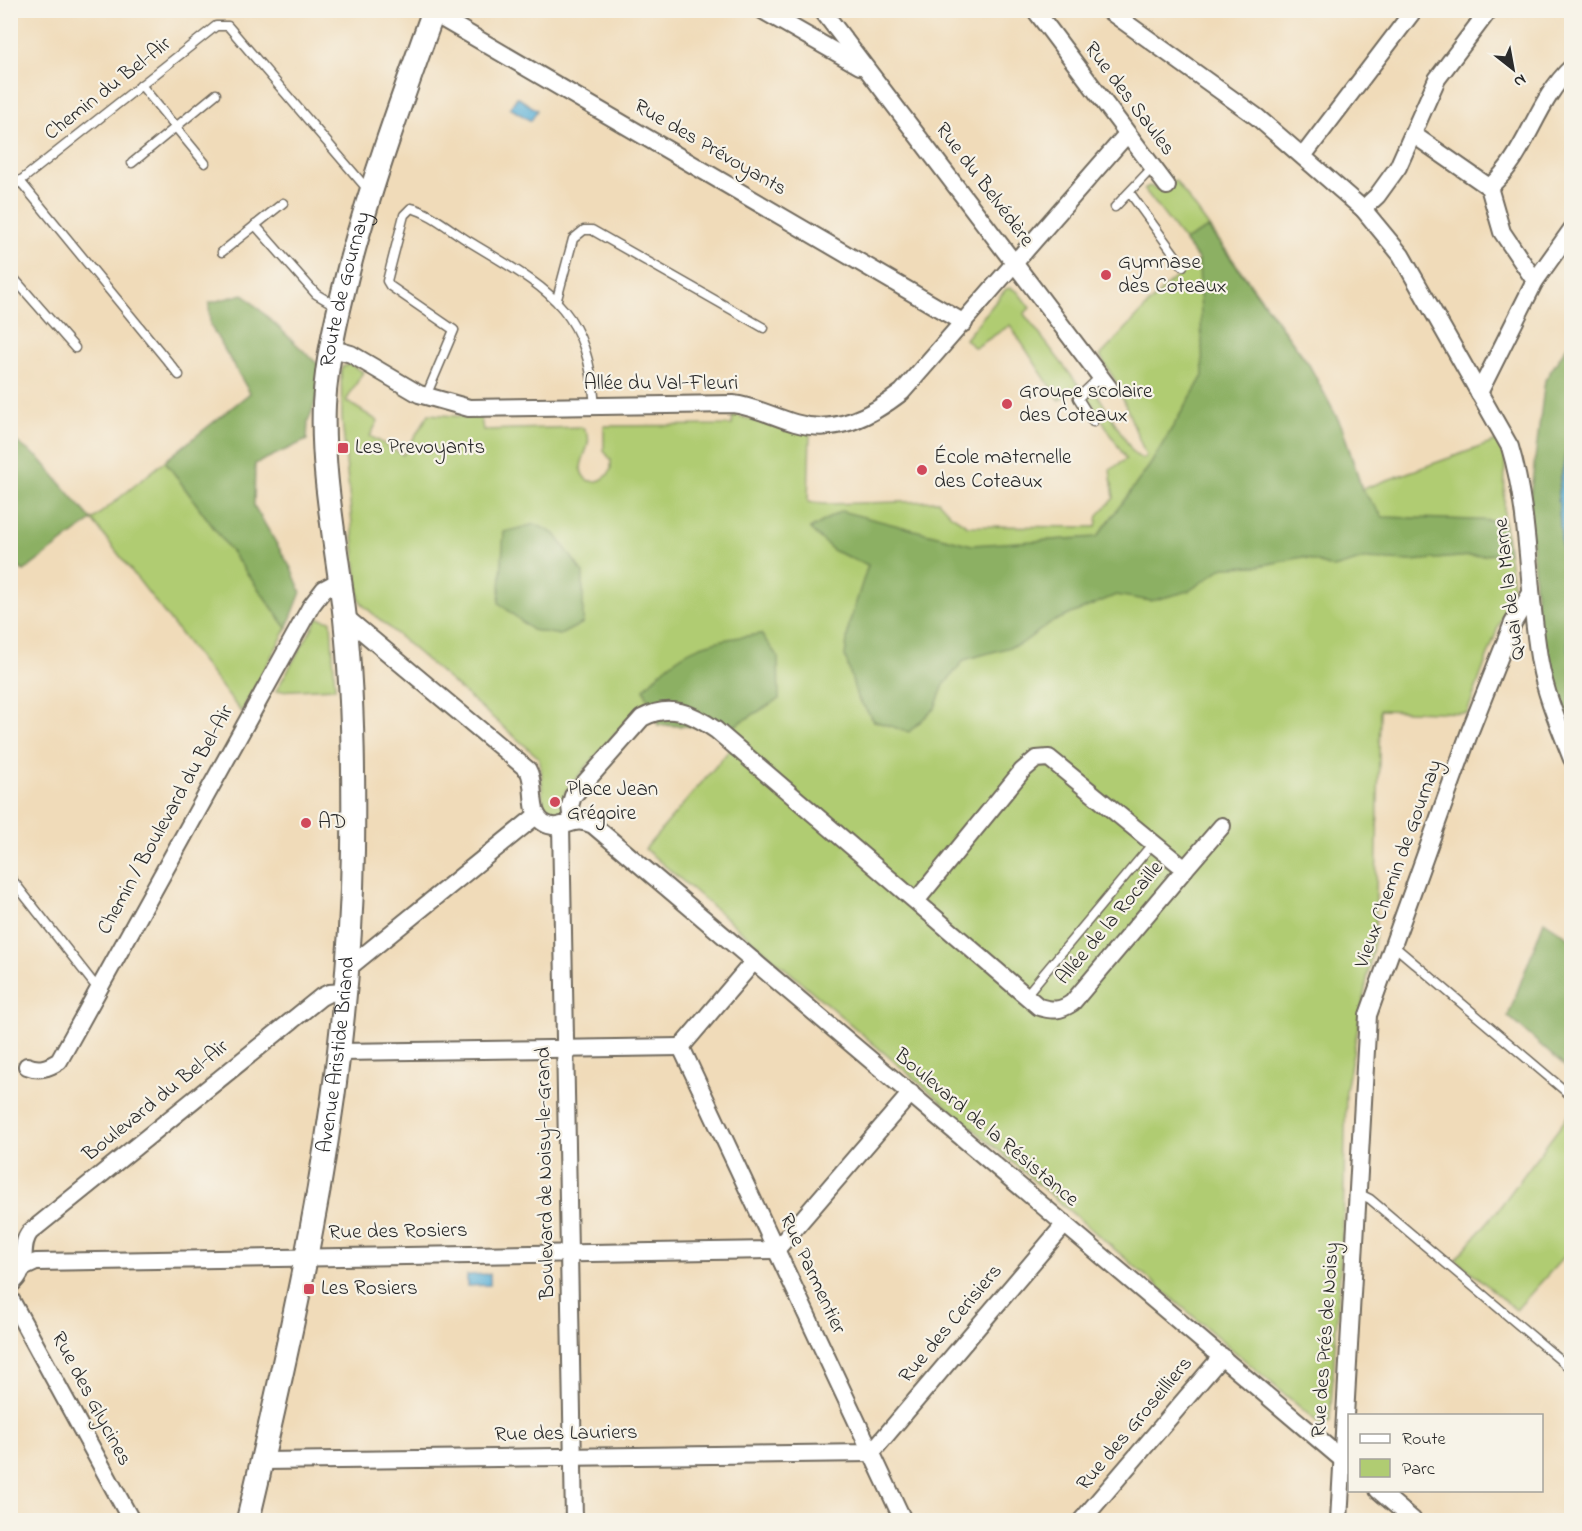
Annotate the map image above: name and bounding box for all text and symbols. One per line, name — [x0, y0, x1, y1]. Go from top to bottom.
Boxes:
street label: Chemin du Bel-Air — [38, 30, 178, 148]
street label: Rue des Saules — [1076, 36, 1182, 162]
north arrow — [1483, 39, 1543, 99]
text: N — [1509, 67, 1531, 93]
street label: Rue des Prévoyants — [627, 92, 792, 206]
street label: Rue du Belvédère — [927, 116, 1041, 254]
street label: Route de Gournay — [313, 208, 381, 369]
place label: Gymnase des Coteaux — [1118, 248, 1227, 302]
marker: Gymnase des Coteaux — [1099, 268, 1113, 282]
street label: Allée du Val-Fleuri — [584, 369, 738, 399]
place label: Groupe scolaire des Coteaux — [1019, 377, 1153, 431]
marker: Groupe scolaire des Coteaux — [1000, 397, 1014, 411]
place label: Les Prevoyants — [355, 433, 485, 465]
marker: Les Prevoyants — [336, 441, 350, 455]
place label: École maternelle des Coteaux — [934, 443, 1072, 497]
marker: École maternelle des Coteaux — [915, 463, 929, 477]
street label: Quai de la Marne — [1486, 516, 1534, 662]
street label: Chemin / Boulevard du Bel-Air — [90, 699, 242, 940]
street label: Vieux Chemin de Gournay — [1347, 756, 1453, 974]
place label: Place Jean Grégoire — [567, 775, 658, 831]
marker: Place Jean Grégoire — [548, 795, 562, 809]
place label: AD — [318, 808, 346, 838]
marker: AD — [299, 816, 313, 830]
street label: Allée de la Rocaille — [1049, 854, 1171, 992]
street label: Avenue Aristide Briand — [310, 955, 363, 1155]
street label: Boulevard du Bel-Air — [76, 1032, 236, 1170]
street label: Boulevard de la Résistance — [886, 1041, 1085, 1215]
street label: Boulevard de Noisy-le-Grand — [529, 1046, 565, 1301]
street label: Rue Parmentier — [771, 1209, 853, 1340]
street label: Rue des Rosiers — [328, 1216, 468, 1248]
street label: Rue des Prés de Noisy — [1304, 1241, 1350, 1439]
street label: Rue des Cerisiers — [892, 1258, 1010, 1390]
place label: Les Rosiers — [321, 1274, 418, 1304]
marker: Les Rosiers — [302, 1282, 316, 1296]
street label: Rue des Glycines — [41, 1327, 139, 1472]
street label: Rue des Groseilliers — [1070, 1350, 1200, 1498]
legend — [1348, 1414, 1543, 1492]
street label: Rue des Lauriers — [494, 1418, 638, 1450]
text: Route — [1402, 1427, 1447, 1453]
text: Parc — [1402, 1457, 1435, 1483]

